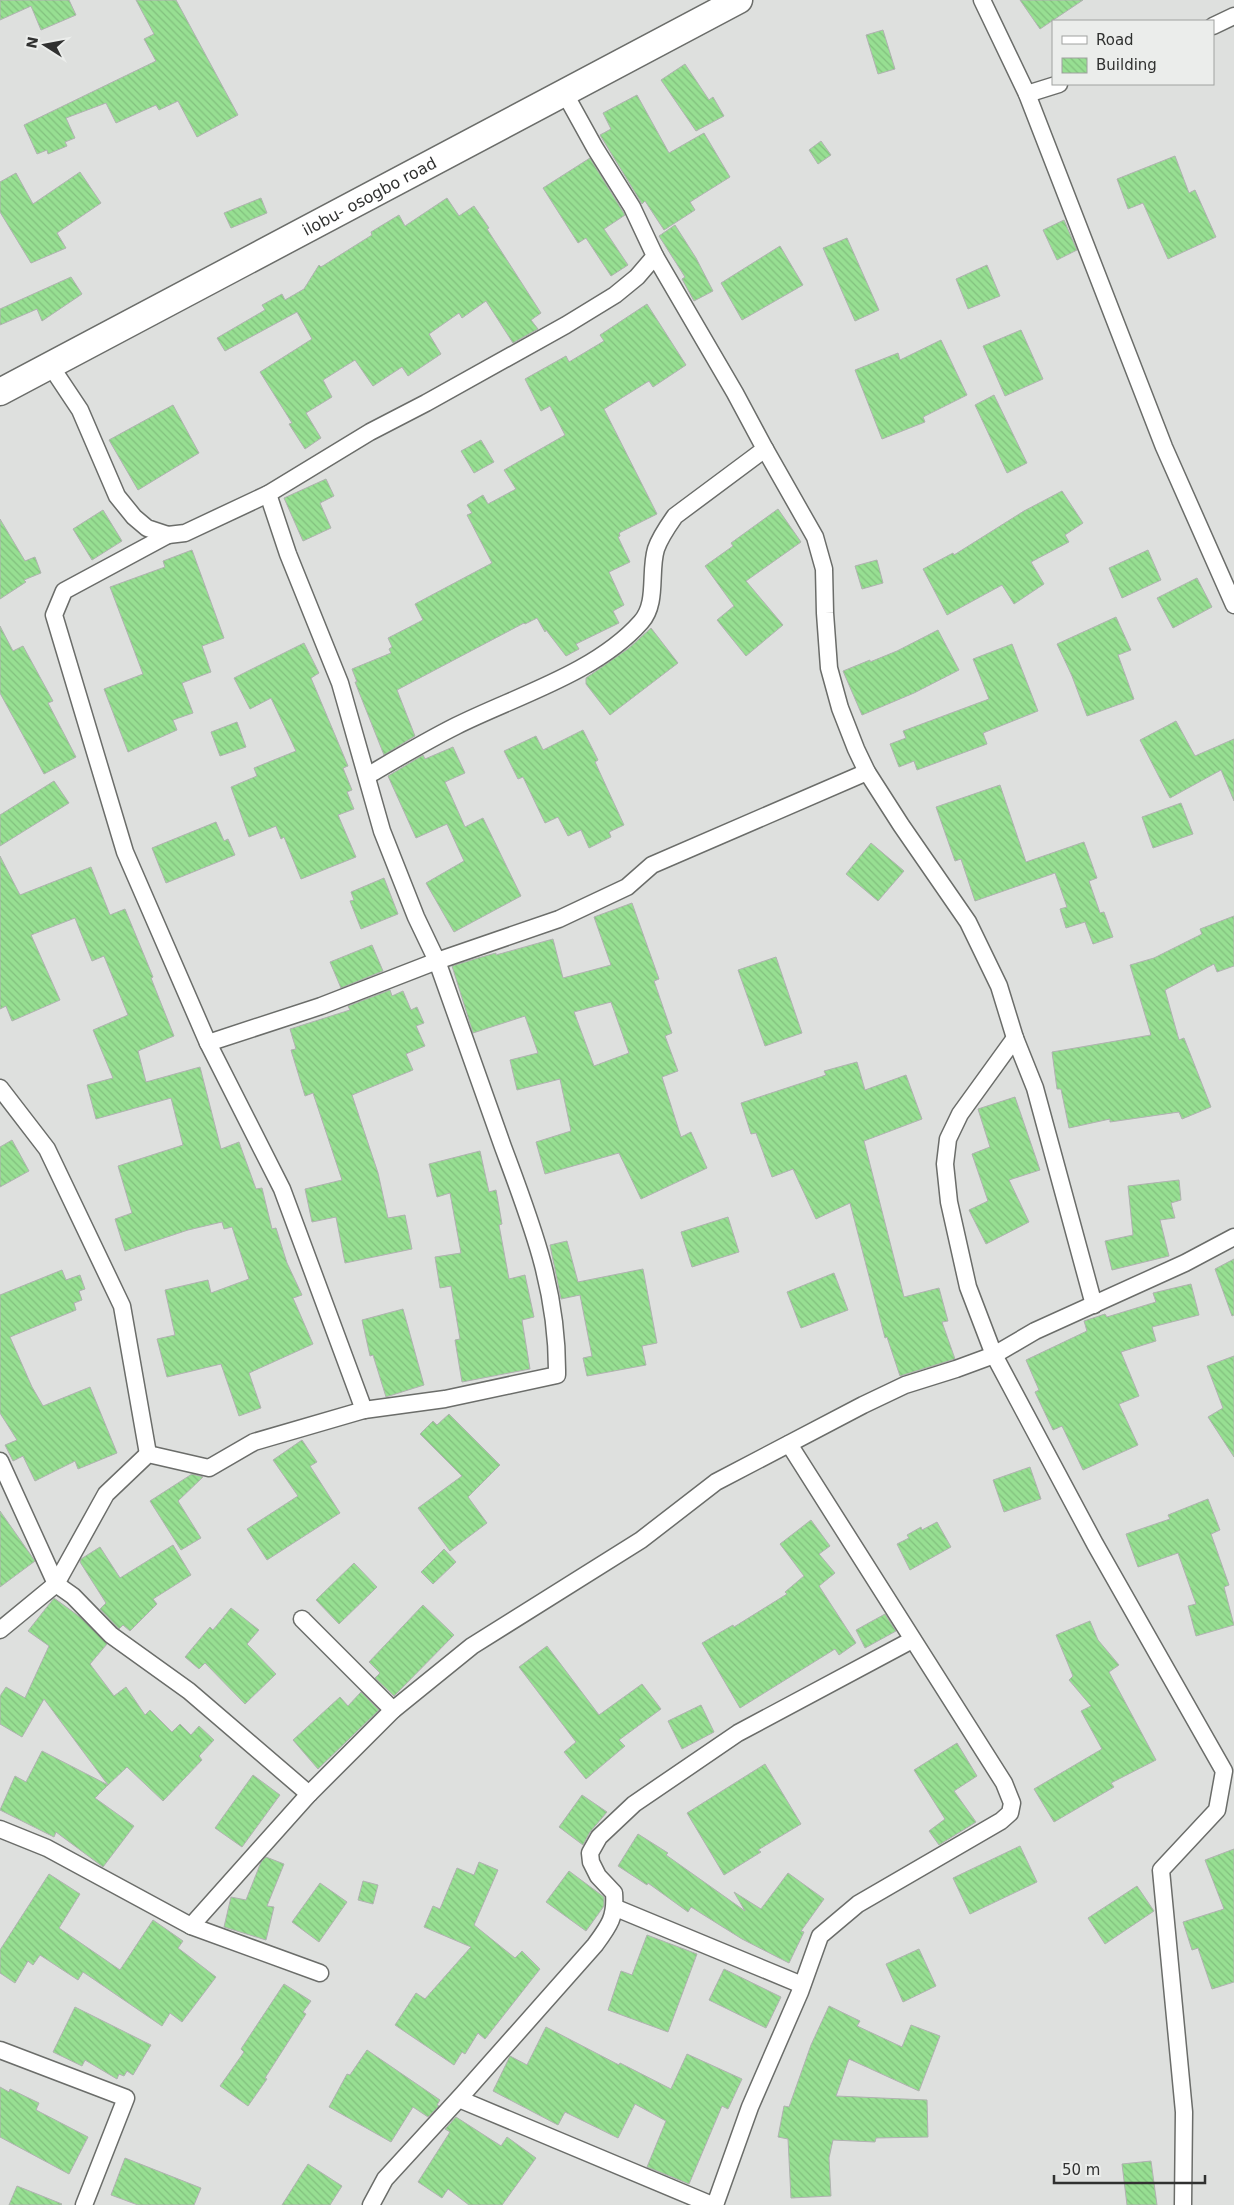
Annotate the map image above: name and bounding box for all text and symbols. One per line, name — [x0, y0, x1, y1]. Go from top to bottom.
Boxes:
north arrow — [20, 20, 70, 70]
legend — [1052, 20, 1214, 85]
text: Road — [1096, 31, 1134, 49]
text: N — [23, 35, 41, 50]
text: Building — [1096, 56, 1157, 74]
street label: ilobu- osogbo road — [299, 153, 440, 239]
scale bar — [1054, 2152, 1205, 2184]
text: 50 m — [1062, 2161, 1100, 2179]

